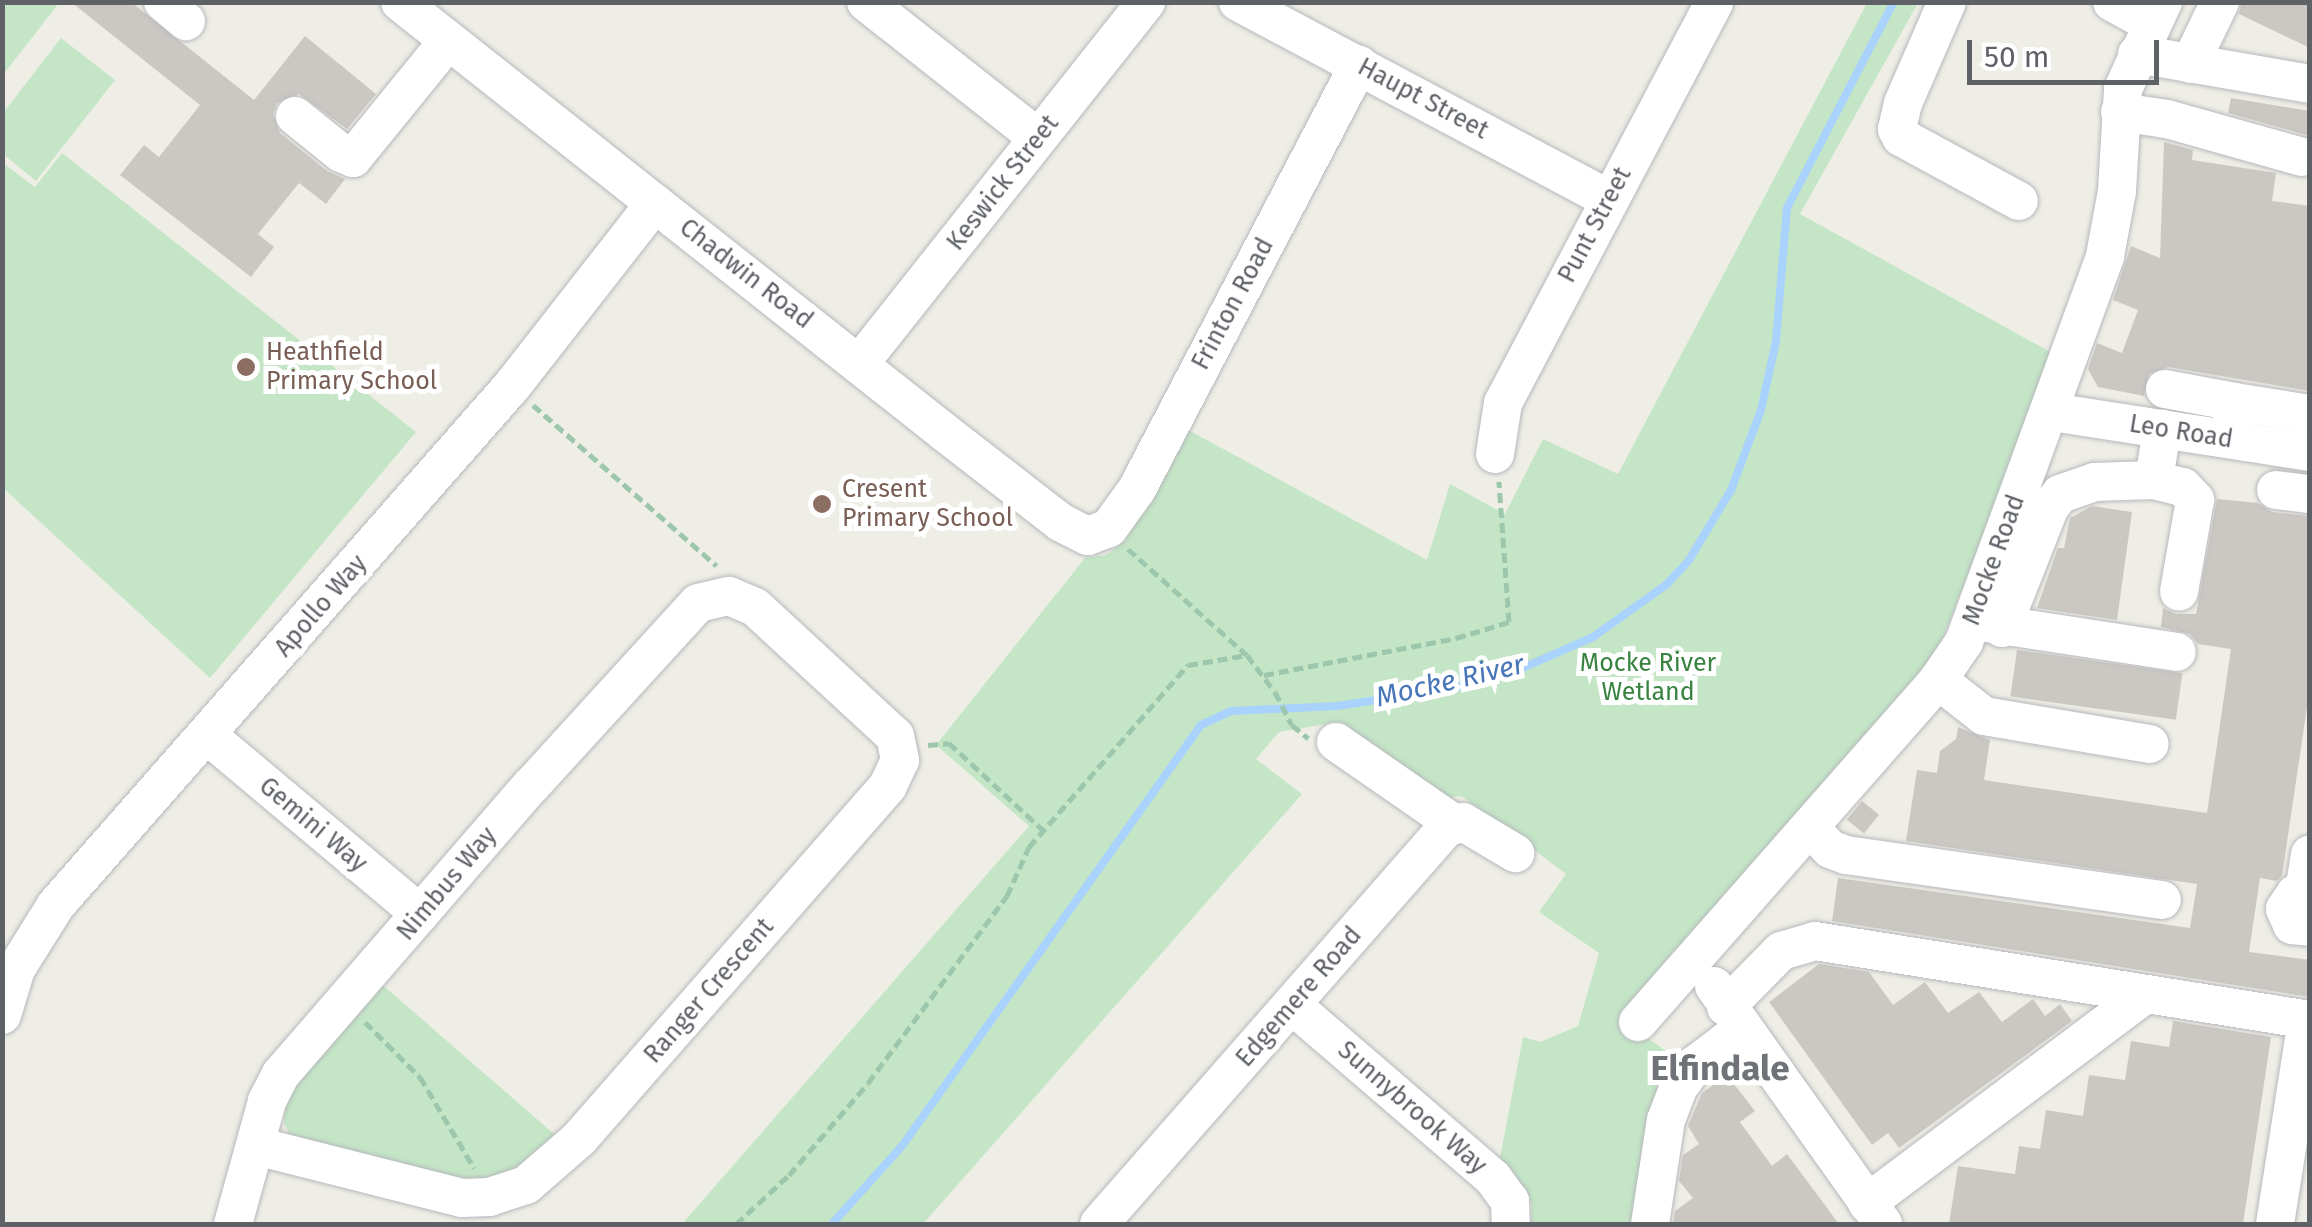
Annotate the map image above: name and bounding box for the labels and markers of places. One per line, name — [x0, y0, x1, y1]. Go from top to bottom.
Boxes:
place label: Heathfield Primary School — [266, 338, 437, 397]
marker: Heathfield Primary School — [235, 356, 257, 378]
place label: Cresent Primary School — [842, 475, 1013, 534]
marker: Cresent Primary School — [811, 493, 833, 515]

